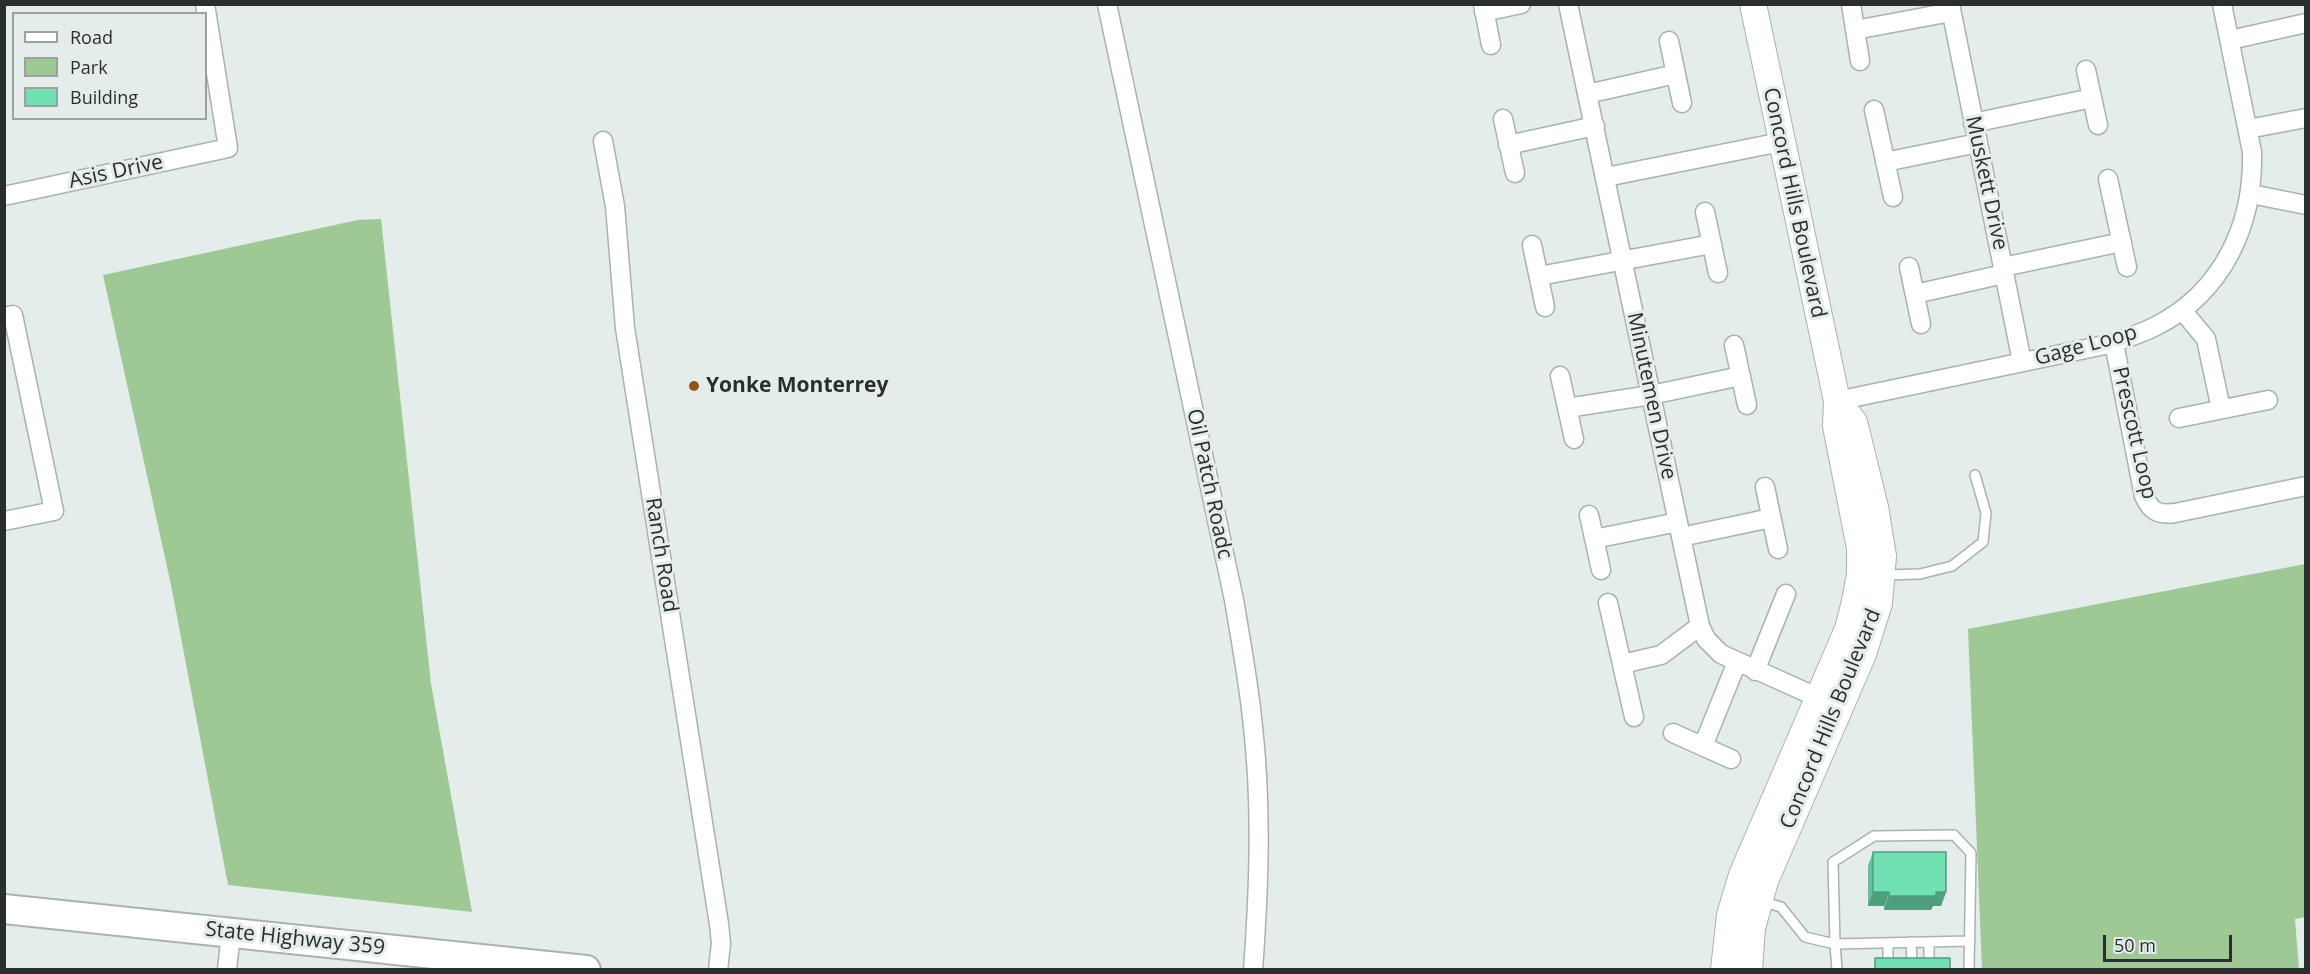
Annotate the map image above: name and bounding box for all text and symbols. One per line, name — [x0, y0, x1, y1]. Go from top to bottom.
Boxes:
legend — [12, 12, 207, 120]
text: Road — [70, 25, 113, 49]
text: Park — [70, 55, 108, 79]
text: Building — [70, 85, 138, 109]
street label: Concord Hills Boulevard — [1757, 85, 1831, 321]
street label: Muskett Drive — [1959, 114, 2013, 252]
street label: Asis Drive — [67, 150, 165, 194]
street label: Minutemen Drive — [1621, 310, 1681, 482]
street label: Gage Loop — [2032, 320, 2140, 372]
street label: Prescott Loop — [2107, 364, 2161, 502]
place label: Yonke Monterrey — [706, 373, 888, 399]
marker: Yonke Monterrey — [687, 379, 701, 393]
street label: Oil Patch Roadc — [1181, 407, 1237, 561]
street label: Ranch Road — [639, 496, 683, 614]
street label: Concord Hills Boulevard — [1775, 605, 1887, 833]
street label: State Highway 359 — [204, 917, 386, 961]
scale bar — [2106, 923, 2235, 961]
text: 50 m — [2114, 933, 2156, 957]

